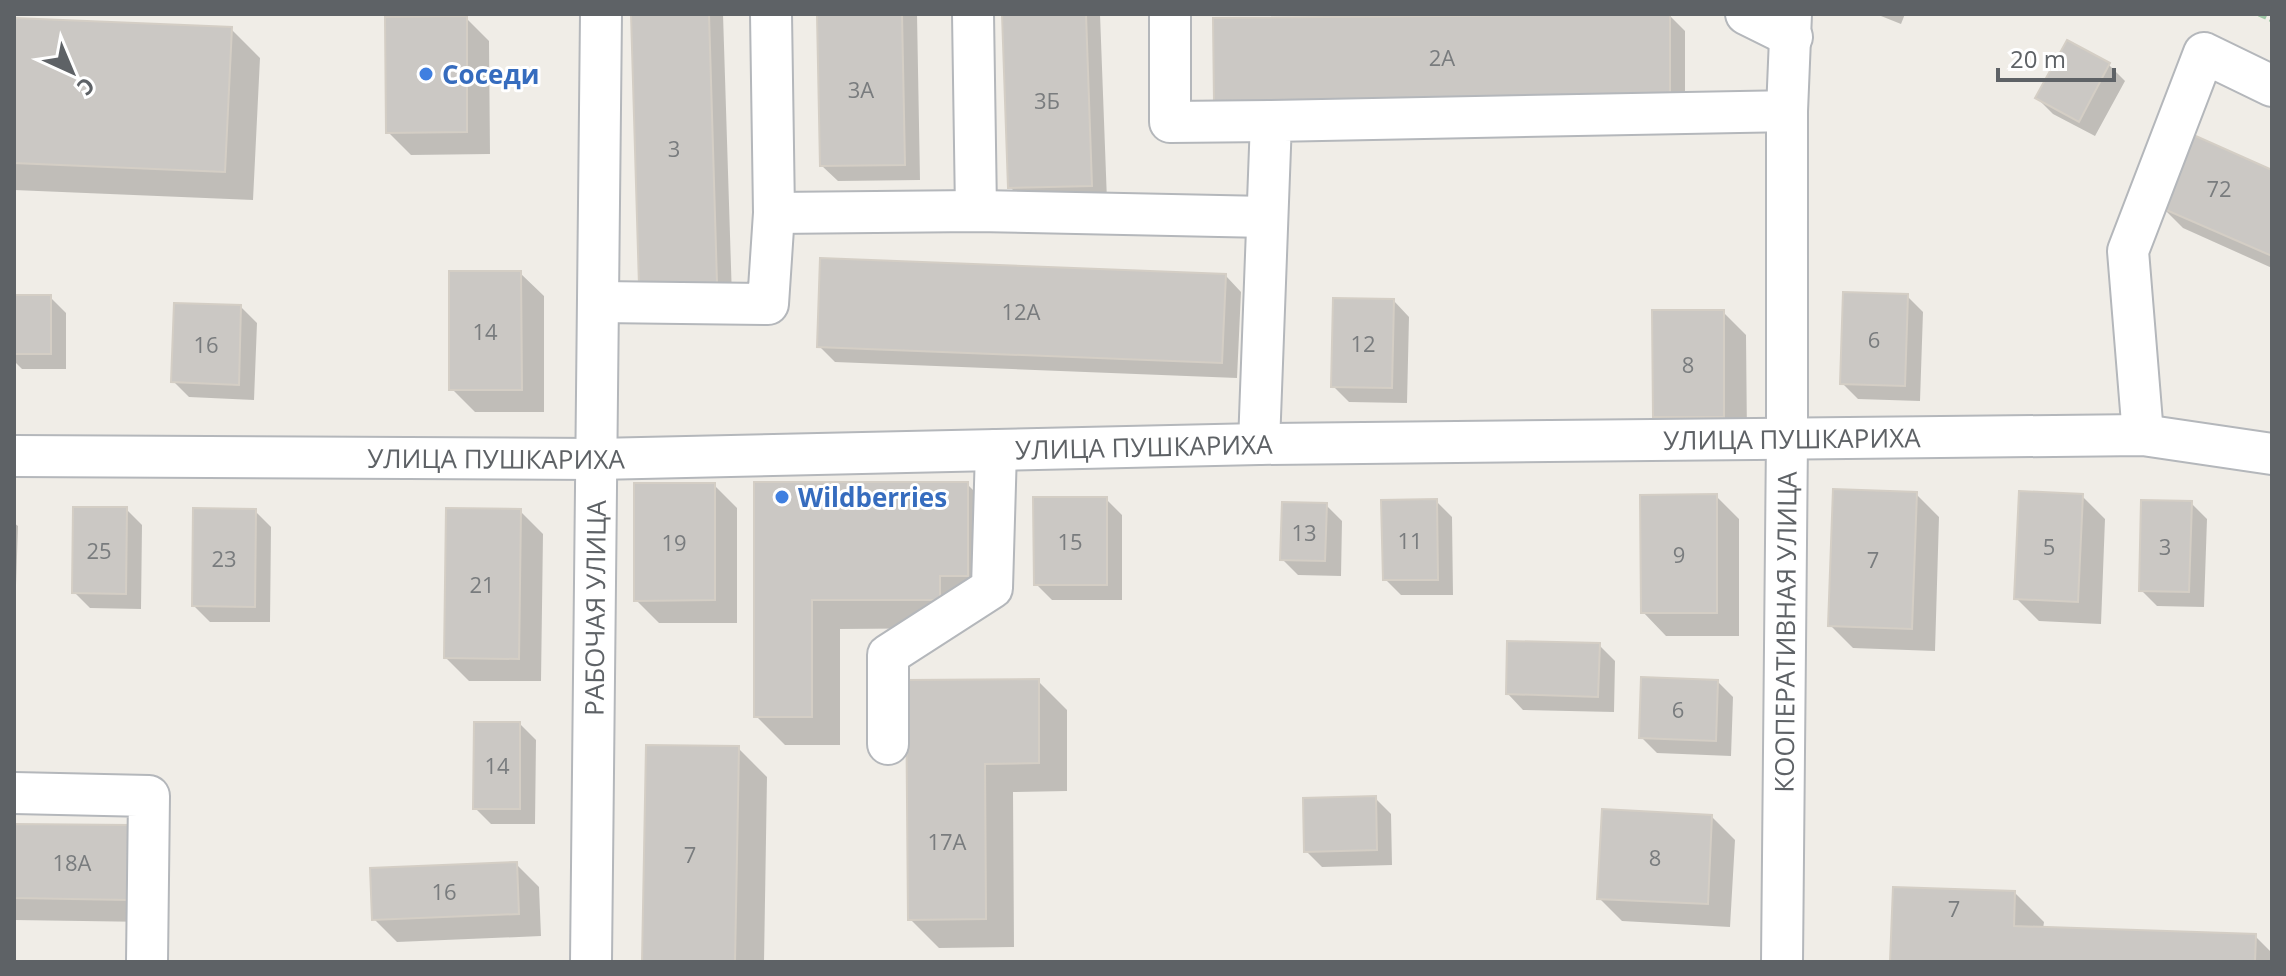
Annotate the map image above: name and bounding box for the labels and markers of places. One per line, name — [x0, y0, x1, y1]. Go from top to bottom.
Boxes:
place label: Соседи — [442, 56, 539, 92]
marker: Соседи — [417, 65, 435, 83]
place label: Wildberries — [798, 479, 947, 515]
marker: Wildberries — [773, 488, 791, 506]

